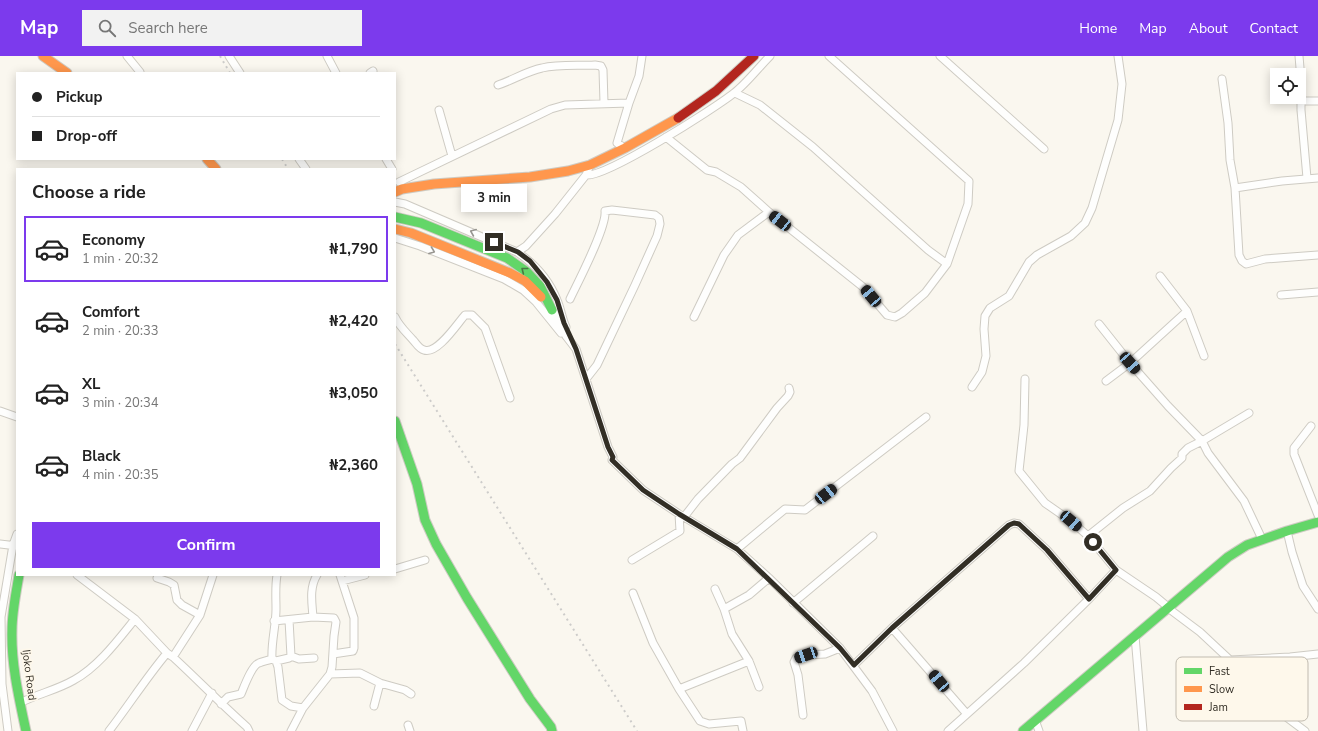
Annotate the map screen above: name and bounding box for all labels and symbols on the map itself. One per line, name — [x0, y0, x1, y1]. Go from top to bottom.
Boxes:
callout: 3 min — [461, 184, 527, 212]
car — [767, 209, 793, 233]
one-way arrow — [469, 229, 476, 237]
route end — [485, 233, 503, 251]
one-way arrow — [428, 247, 435, 255]
one-way arrow — [521, 268, 528, 275]
car — [859, 283, 883, 309]
car — [1118, 350, 1142, 376]
car — [813, 482, 839, 506]
car — [1058, 509, 1084, 533]
route start — [1084, 533, 1102, 551]
car — [793, 645, 819, 665]
street label: Ijoko Road — [18, 649, 40, 701]
legend — [1176, 657, 1308, 721]
text: Fast — [1209, 664, 1230, 679]
car — [927, 668, 951, 694]
text: Slow — [1209, 682, 1234, 697]
text: Jam — [1208, 700, 1228, 715]

